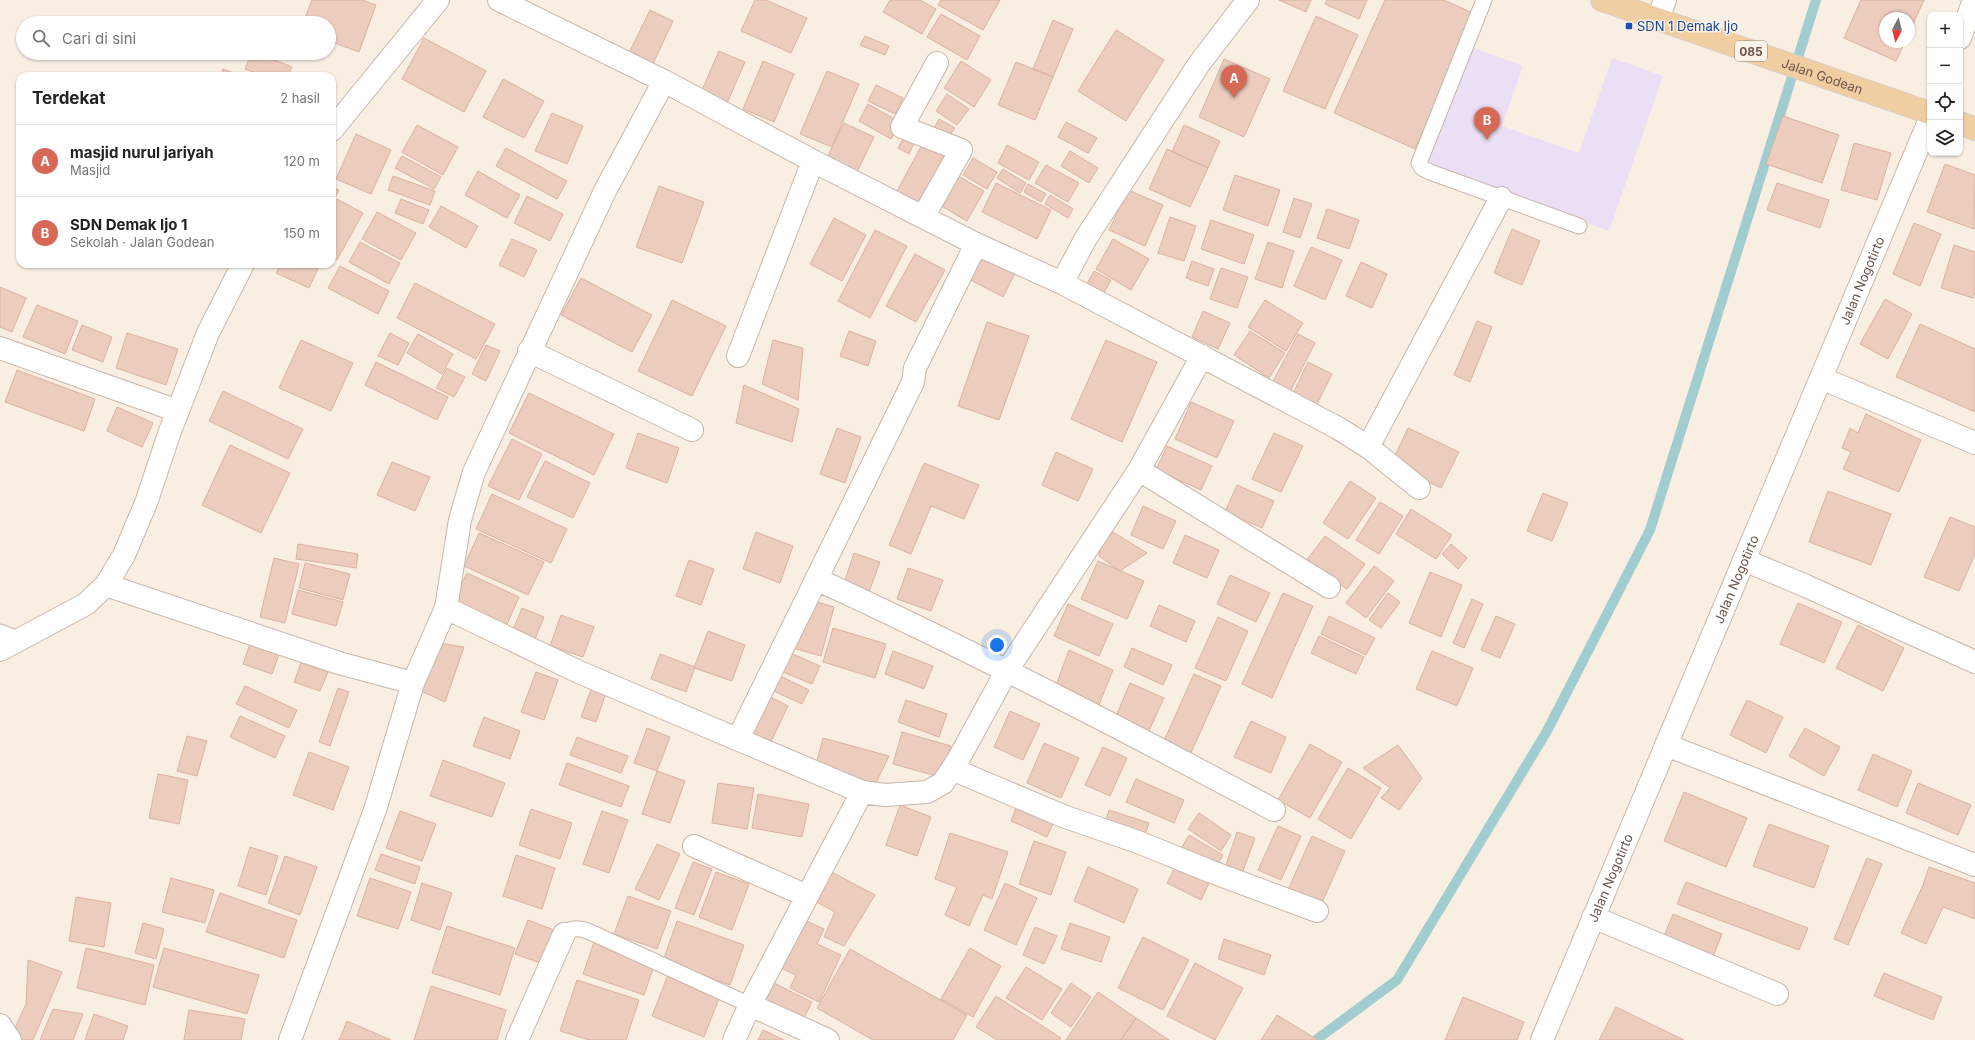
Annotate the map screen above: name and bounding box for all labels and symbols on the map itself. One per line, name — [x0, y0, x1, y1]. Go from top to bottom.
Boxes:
north arrow — [1879, 12, 1915, 48]
place label: SDN 1 Demak Ijo — [1637, 18, 1738, 34]
marker: SDN 1 Demak Ijo — [1624, 21, 1634, 31]
road number: 085 — [1735, 41, 1767, 61]
street label: Jalan Godean — [1780, 55, 1865, 97]
pin: A — [1221, 65, 1247, 98]
pin: B — [1474, 107, 1500, 140]
street label: Jalan Nogotirto — [1836, 234, 1888, 327]
street label: Jalan Nogotirto — [1710, 532, 1762, 626]
your location — [987, 635, 1007, 655]
street label: Jalan Nogotirto — [1585, 831, 1636, 924]

